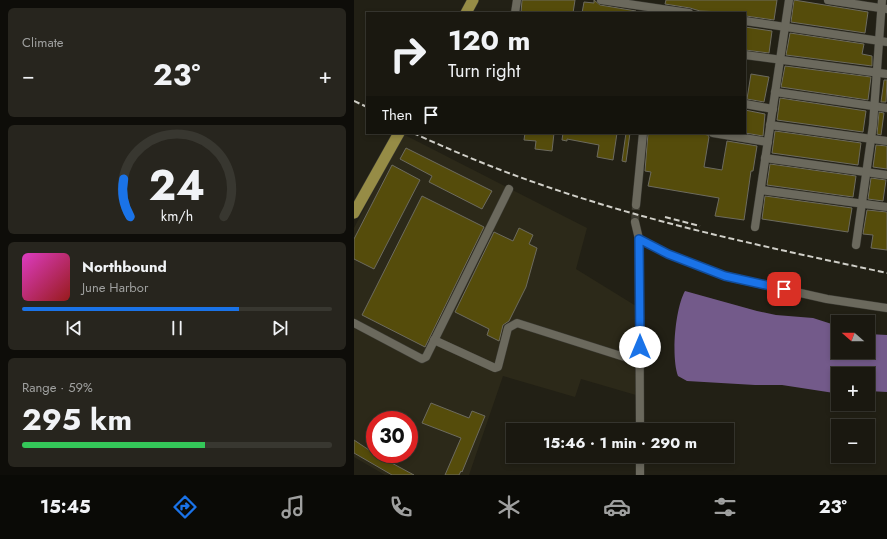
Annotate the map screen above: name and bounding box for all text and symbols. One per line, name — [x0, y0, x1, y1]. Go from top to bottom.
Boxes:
text: 120 m — [448, 20, 531, 61]
icon: right — [382, 28, 434, 80]
text: Climate — [22, 33, 63, 52]
text: 23° — [153, 53, 200, 96]
text: Turn right — [448, 58, 520, 84]
text: − — [22, 59, 35, 91]
text: + — [318, 59, 332, 91]
text: Then — [382, 104, 412, 126]
icon: arrive — [420, 104, 442, 126]
text: 24 — [149, 155, 205, 216]
text: km/h — [161, 206, 193, 226]
text: Northbound — [82, 256, 167, 278]
pin — [767, 272, 801, 306]
text: June Harbor — [82, 278, 148, 297]
icon: arrive — [773, 278, 795, 300]
north arrow — [831, 315, 875, 359]
map controls — [831, 315, 875, 463]
icon: previous — [63, 317, 85, 339]
icon: pause — [166, 317, 188, 339]
icon: next — [269, 317, 291, 339]
position arrow — [619, 326, 661, 368]
button: + — [831, 367, 875, 411]
text: Range · 59% — [22, 378, 93, 397]
text: 295 km — [22, 398, 132, 441]
speed limit sign: 30 — [366, 411, 418, 463]
button: − — [831, 419, 875, 463]
text: 15:46 · 1 min · 290 m — [543, 432, 697, 454]
icon: directions — [171, 493, 199, 521]
icon: music — [279, 493, 307, 521]
icon: phone — [387, 493, 415, 521]
icon: climate — [495, 493, 523, 521]
icon: car — [603, 493, 631, 521]
icon: filters — [711, 493, 739, 521]
text: 15:45 — [40, 494, 91, 520]
text: 23° — [819, 494, 847, 520]

